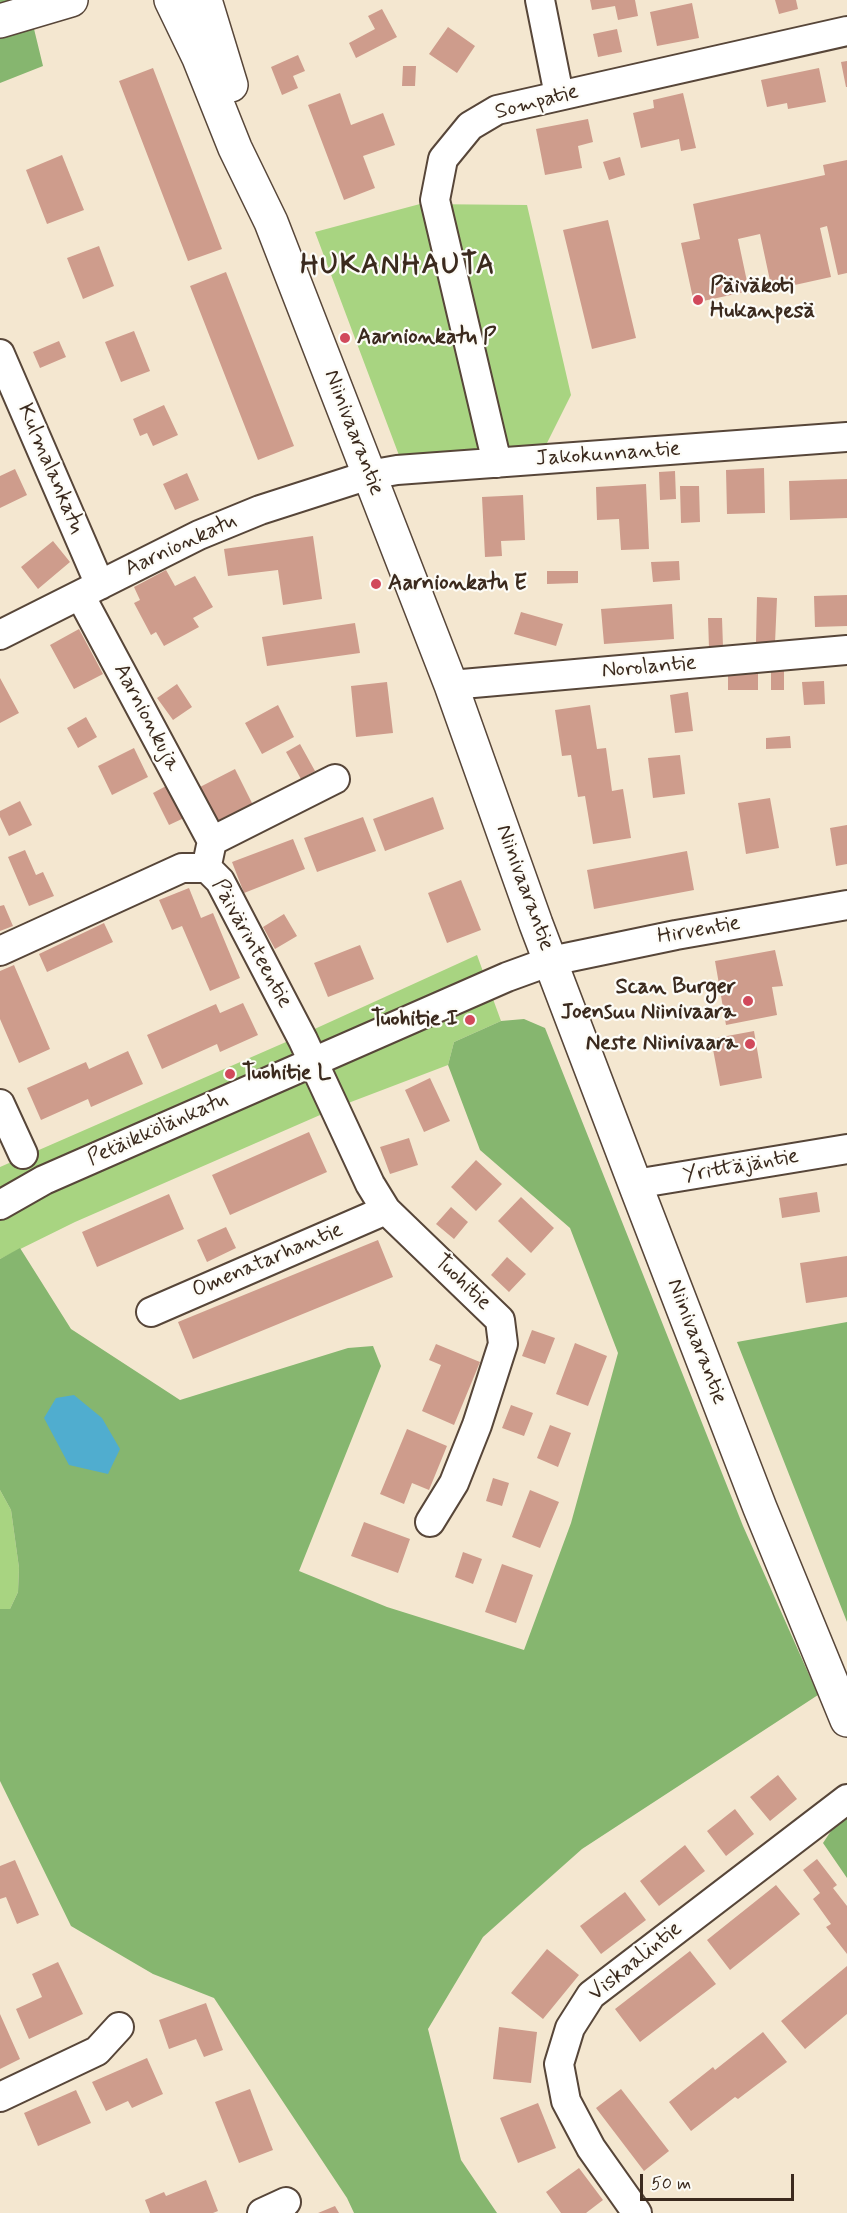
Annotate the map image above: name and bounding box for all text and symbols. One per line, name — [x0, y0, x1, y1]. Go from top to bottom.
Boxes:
street label: Sompatie — [492, 79, 582, 127]
district label: HUKANHAUTA — [300, 250, 496, 284]
place label: Päiväkoti Hukanpesä — [710, 274, 815, 326]
marker: Päiväkoti Hukanpesä — [691, 293, 705, 307]
place label: Aarnionkatu P — [357, 325, 496, 351]
marker: Aarnionkatu P — [338, 331, 352, 345]
street label: Niinivaarantie — [317, 366, 389, 500]
street label: Kulmalankatu — [11, 400, 89, 538]
street label: Jakokunnantie — [535, 437, 681, 473]
street label: Aarnionkatu — [121, 509, 241, 583]
place label: Aarnionkatu E — [388, 571, 527, 597]
marker: Aarnionkatu E — [369, 577, 383, 591]
street label: Norolantie — [601, 651, 697, 685]
street label: Aarnionkuja — [107, 660, 185, 776]
street label: Niinivaarantie — [489, 821, 559, 955]
street label: Päivärinteentie — [205, 875, 297, 1013]
street label: Hirventie — [655, 911, 743, 951]
place label: Scan Burger Joensuu Niinivaara — [561, 975, 736, 1026]
marker: Scan Burger Joensuu Niinivaara — [741, 994, 755, 1008]
place label: Tuohitie I — [371, 1007, 458, 1033]
marker: Tuohitie I — [463, 1013, 477, 1027]
place label: Neste Niinivaara — [586, 1031, 738, 1057]
marker: Neste Niinivaara — [743, 1037, 757, 1051]
place label: Tuohitie L — [242, 1061, 331, 1087]
marker: Tuohitie L — [223, 1067, 237, 1081]
street label: Petäikkölänkatu — [84, 1087, 232, 1173]
street label: Yrittäjäntie — [681, 1144, 801, 1190]
street label: Omenatarhantie — [189, 1217, 347, 1305]
street label: Tuohitie — [428, 1249, 496, 1317]
street label: Niinivaarantie — [660, 1275, 732, 1409]
street label: Viskaalintie — [584, 1916, 688, 2008]
scale bar — [643, 2162, 798, 2200]
text: 50 m — [651, 2172, 691, 2196]

